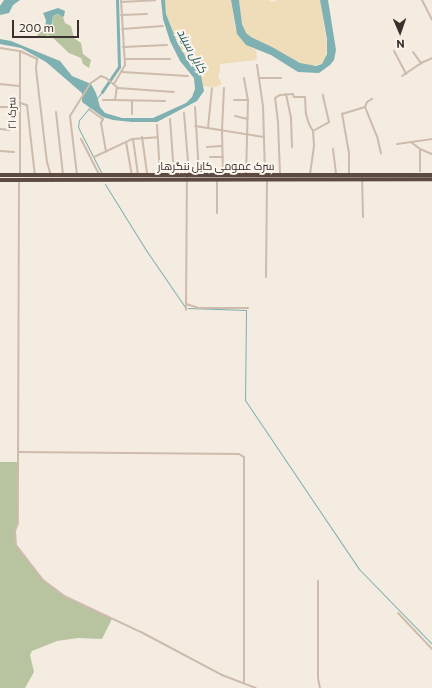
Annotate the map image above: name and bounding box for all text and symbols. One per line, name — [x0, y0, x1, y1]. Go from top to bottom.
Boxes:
scale bar — [14, 12, 81, 38]
north arrow — [380, 12, 420, 52]
text: 200 m — [19, 20, 54, 34]
water label: کابل سيند — [174, 26, 210, 76]
text: N — [396, 38, 405, 51]
street label: سرک ۲۱ — [5, 97, 19, 129]
street label: سرک عمومی کابل ننگرهار — [157, 159, 275, 173]

